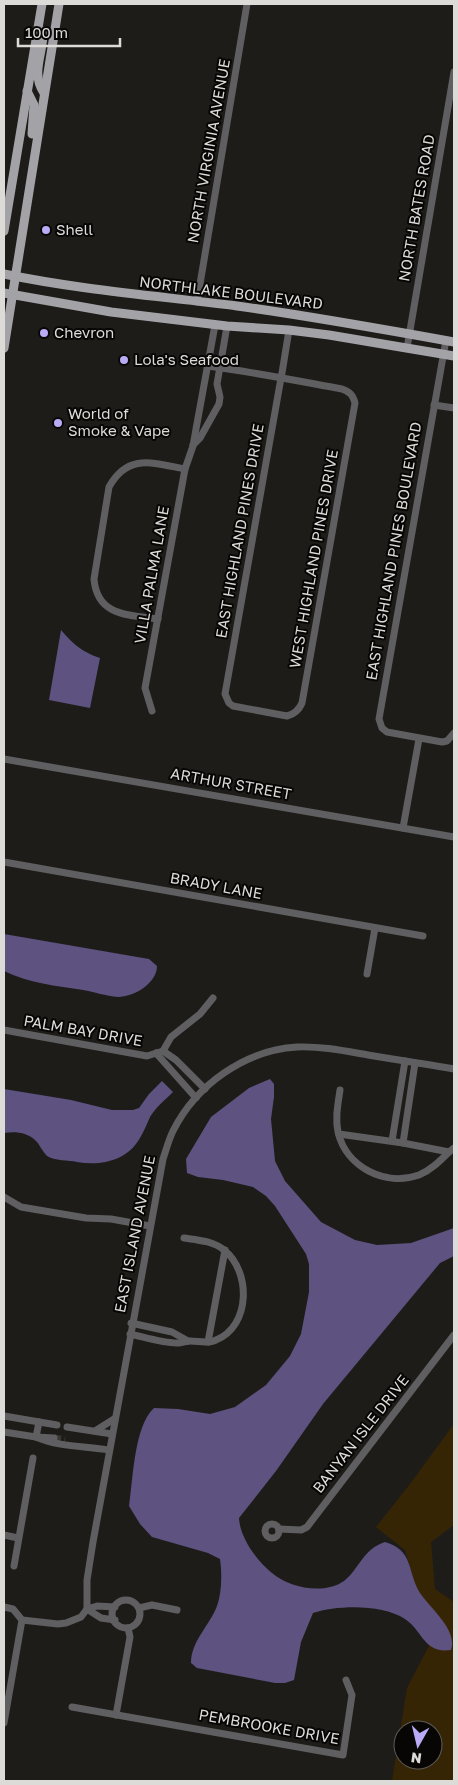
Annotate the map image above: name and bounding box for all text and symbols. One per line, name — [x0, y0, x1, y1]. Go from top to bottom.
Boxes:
scale bar — [18, 15, 120, 47]
text: 100 m — [25, 23, 68, 41]
street label: NORTH VIRGINIA AVENUE — [183, 57, 233, 244]
street label: NORTH BATES ROAD — [394, 133, 438, 283]
place label: Shell — [56, 220, 93, 238]
marker: Shell — [40, 224, 52, 236]
street label: NORTHLAKE BOULEVARD — [138, 272, 324, 312]
place label: Chevron — [54, 323, 114, 341]
marker: Chevron — [38, 327, 50, 339]
place label: Lola's Seafood — [134, 350, 239, 368]
marker: Lola's Seafood — [118, 354, 130, 366]
place label: World of Smoke & Vape — [68, 404, 170, 439]
marker: World of Smoke & Vape — [52, 417, 64, 429]
street label: EAST HIGHLAND PINES BOULEVARD — [361, 420, 425, 681]
street label: EAST HIGHLAND PINES DRIVE — [211, 422, 267, 639]
street label: WEST HIGHLAND PINES DRIVE — [285, 448, 341, 670]
street label: VILLA PALMA LANE — [130, 505, 172, 645]
street label: ARTHUR STREET — [169, 764, 293, 803]
street label: BRADY LANE — [169, 868, 264, 902]
street label: PALM BAY DRIVE — [22, 1011, 144, 1049]
street label: EAST ISLAND AVENUE — [110, 1154, 158, 1314]
street label: BANYAN ISLE DRIVE — [309, 1371, 412, 1496]
street label: PEMBROOKE DRIVE — [198, 1705, 341, 1747]
north arrow — [393, 1720, 443, 1770]
text: N — [410, 1749, 423, 1768]

